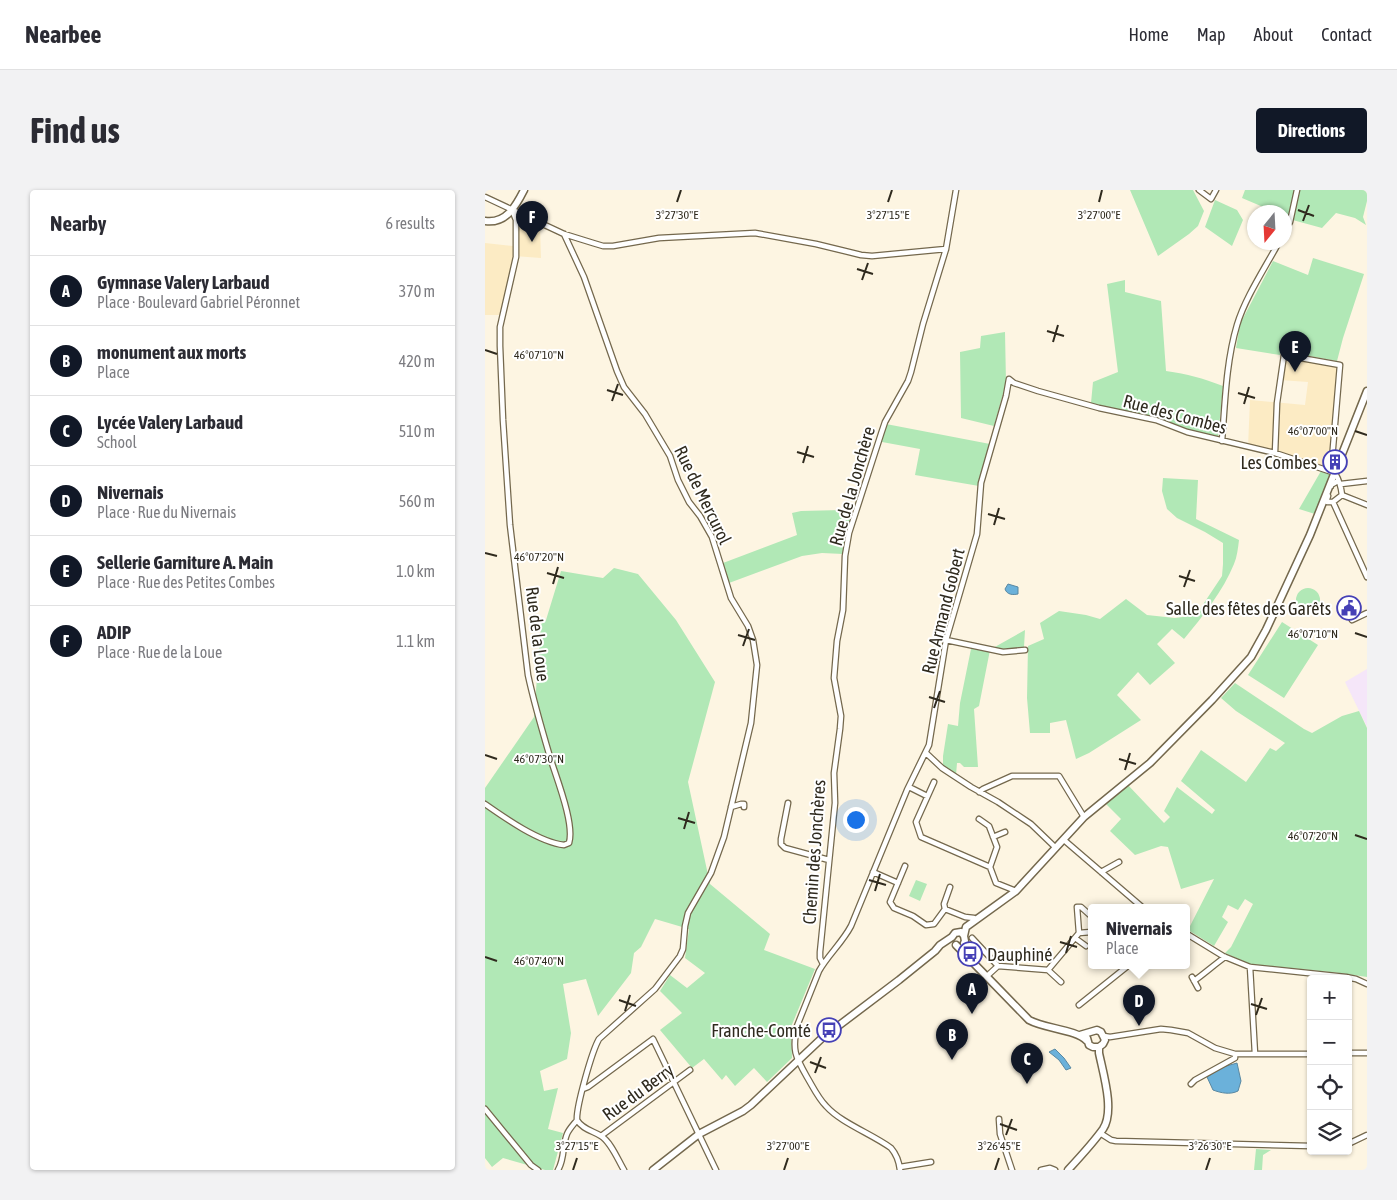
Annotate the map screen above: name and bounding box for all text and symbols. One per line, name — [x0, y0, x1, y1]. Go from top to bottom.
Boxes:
text: Nearbee — [25, 21, 101, 48]
text: Home — [1129, 24, 1169, 45]
text: Map — [1197, 24, 1226, 45]
text: About — [1254, 24, 1293, 45]
text: Contact — [1321, 24, 1372, 45]
button: Directions — [1256, 108, 1367, 153]
text: Find us — [30, 110, 120, 150]
pin: F — [516, 201, 548, 242]
north arrow — [1247, 205, 1292, 250]
text: 3°27'30"E — [656, 208, 698, 222]
text: 3°27'15"E — [867, 208, 909, 222]
text: 3°27'00"E — [1078, 208, 1120, 222]
text: Nearby — [50, 211, 106, 235]
text: 6 results — [385, 214, 435, 232]
text: Gymnase Valery Larbaud — [97, 271, 269, 293]
text: A — [62, 282, 70, 300]
text: 370 m — [399, 282, 435, 300]
text: Place · Boulevard Gabriel Péronnet — [97, 293, 300, 311]
pin: E — [1279, 331, 1311, 372]
text: monument aux morts — [97, 341, 246, 363]
text: 46°07'10"N — [514, 348, 564, 362]
text: B — [62, 352, 70, 370]
text: 420 m — [399, 352, 435, 370]
text: Place — [97, 363, 130, 381]
street label: Rue des Combes — [1121, 390, 1229, 438]
text: Lycée Valery Larbaud — [97, 411, 243, 433]
text: C — [62, 422, 70, 440]
text: 510 m — [399, 422, 435, 440]
street label: Rue de la Jonchère — [825, 424, 879, 548]
text: 46°07'00"N — [1288, 424, 1338, 438]
text: School — [97, 433, 137, 451]
street label: Rue de Mercurol — [670, 442, 736, 548]
building icon: Les Combes — [1322, 449, 1348, 475]
place label: Les Combes — [1240, 452, 1317, 473]
text: Nivernais — [97, 481, 164, 503]
text: D — [62, 492, 70, 510]
text: 560 m — [399, 492, 435, 510]
text: Place · Rue du Nivernais — [97, 503, 236, 521]
street label: Rue Armand Gobert — [917, 546, 969, 676]
text: 46°07'20"N — [514, 550, 564, 564]
text: Sellerie Garniture A. Main — [97, 551, 273, 573]
text: E — [63, 562, 69, 580]
text: 1.0 km — [396, 562, 435, 580]
text: Place · Rue des Petites Combes — [97, 573, 275, 591]
street label: Rue de la Loue — [522, 585, 554, 683]
public building icon: Salle des fêtes des Garêts — [1336, 595, 1362, 621]
place label: Salle des fêtes des Garêts — [1166, 598, 1331, 619]
text: ADIP — [97, 621, 131, 643]
text: 46°07'10"N — [1288, 627, 1338, 641]
text: F — [63, 632, 69, 650]
text: 1.1 km — [396, 632, 435, 650]
text: Place · Rue de la Loue — [97, 643, 222, 661]
text: 46°07'30"N — [514, 752, 564, 766]
street label: Chemin des Jonchères — [798, 779, 830, 925]
your location — [843, 807, 869, 833]
text: 46°07'20"N — [1288, 829, 1338, 843]
popup — [1088, 904, 1190, 969]
text: Nivernais — [1106, 917, 1172, 939]
text: Place — [1106, 939, 1138, 957]
bus stop icon: Dauphiné — [957, 941, 983, 967]
place label: Dauphiné — [987, 944, 1052, 965]
text: 46°07'40"N — [514, 954, 564, 968]
pin: A — [956, 973, 988, 1014]
map controls — [1307, 975, 1352, 1155]
button: + — [1307, 975, 1352, 1020]
pin: D — [1123, 985, 1155, 1026]
bus stop icon: Franche-Comté — [816, 1017, 842, 1043]
pin: B — [936, 1019, 968, 1060]
place label: Franche-Comté — [711, 1020, 811, 1041]
button: − — [1307, 1020, 1352, 1065]
pin: C — [1011, 1043, 1043, 1084]
street label: Rue du Berry — [598, 1059, 678, 1125]
button: locate — [1307, 1065, 1352, 1110]
button: layers — [1307, 1110, 1352, 1155]
text: 3°27'15"E — [556, 1139, 598, 1153]
text: 3°27'00"E — [767, 1139, 809, 1153]
text: 3°26'45"E — [978, 1139, 1020, 1153]
text: 3°26'30"E — [1189, 1139, 1231, 1153]

